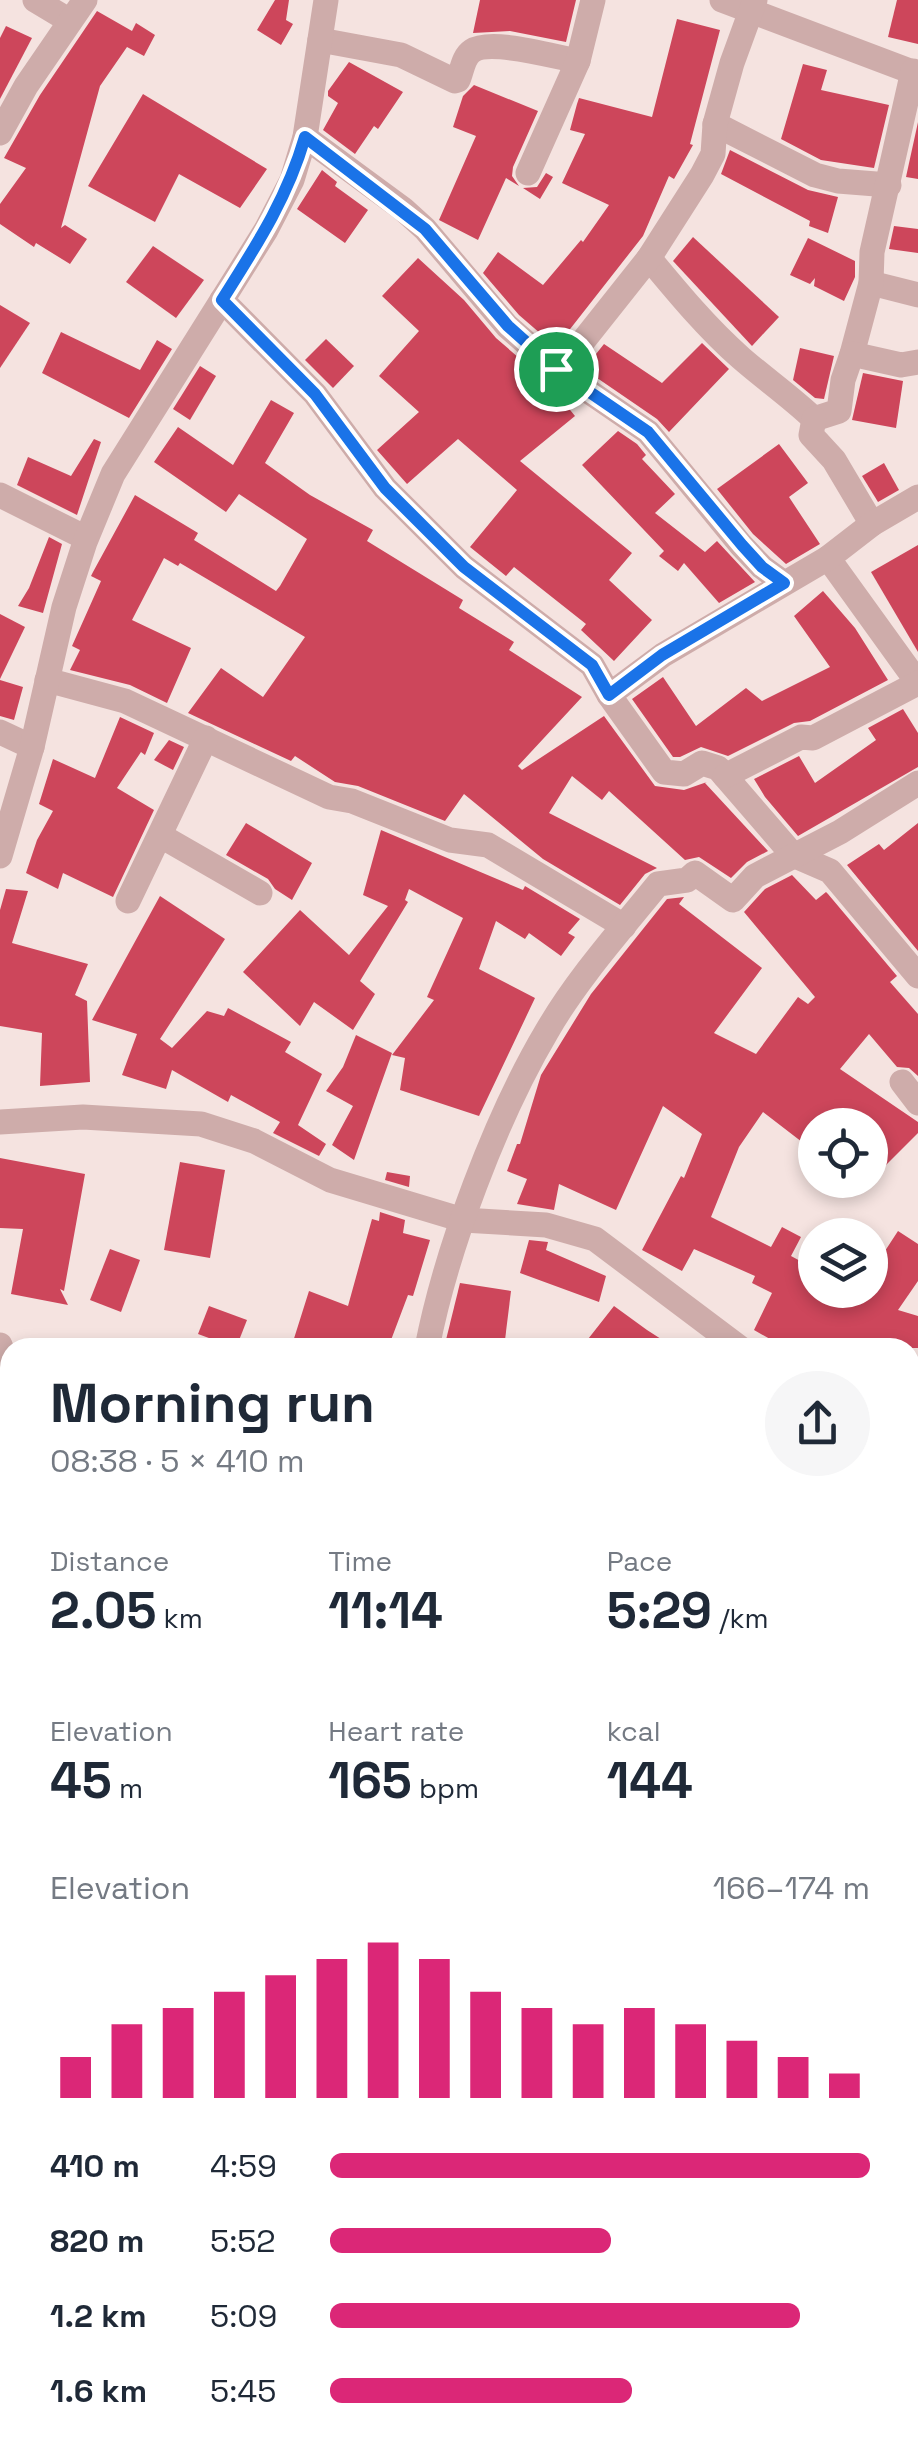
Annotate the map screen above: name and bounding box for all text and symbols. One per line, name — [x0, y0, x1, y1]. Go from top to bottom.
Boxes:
pin — [514, 327, 599, 412]
icon: arrive — [529, 342, 584, 397]
map controls — [798, 1108, 888, 1308]
button: locate — [798, 1108, 888, 1198]
button: layers — [798, 1218, 888, 1308]
text: Morning run — [50, 1368, 375, 1438]
button: share — [765, 1371, 870, 1476]
text: 08:38 · 5 × 410 m — [50, 1441, 305, 1481]
text: Distance — [50, 1543, 169, 1579]
text: Time — [328, 1543, 392, 1579]
text: Pace — [607, 1543, 672, 1579]
text: 2.05 — [50, 1579, 156, 1643]
text: 11:14 — [328, 1579, 443, 1643]
text: 5:29 — [607, 1579, 712, 1643]
text: km — [156, 1600, 203, 1636]
text: /km — [712, 1600, 769, 1636]
text: Elevation — [50, 1713, 173, 1749]
text: Heart rate — [328, 1713, 464, 1749]
text: kcal — [607, 1713, 661, 1749]
text: 45 — [50, 1749, 112, 1813]
text: 165 — [328, 1749, 412, 1813]
text: 144 — [607, 1749, 693, 1813]
text: m — [112, 1770, 143, 1806]
text: bpm — [412, 1770, 479, 1806]
text: Elevation — [50, 1868, 190, 1908]
text: 166–174 m — [713, 1868, 870, 1908]
text: 410 m — [50, 2146, 140, 2186]
text: 4:59 — [210, 2146, 277, 2186]
text: 820 m — [50, 2221, 144, 2261]
text: 5:52 — [210, 2221, 275, 2261]
text: 1.2 km — [50, 2296, 147, 2336]
text: 5:09 — [210, 2296, 277, 2336]
text: 1.6 km — [50, 2371, 147, 2411]
text: 5:45 — [210, 2371, 276, 2411]

